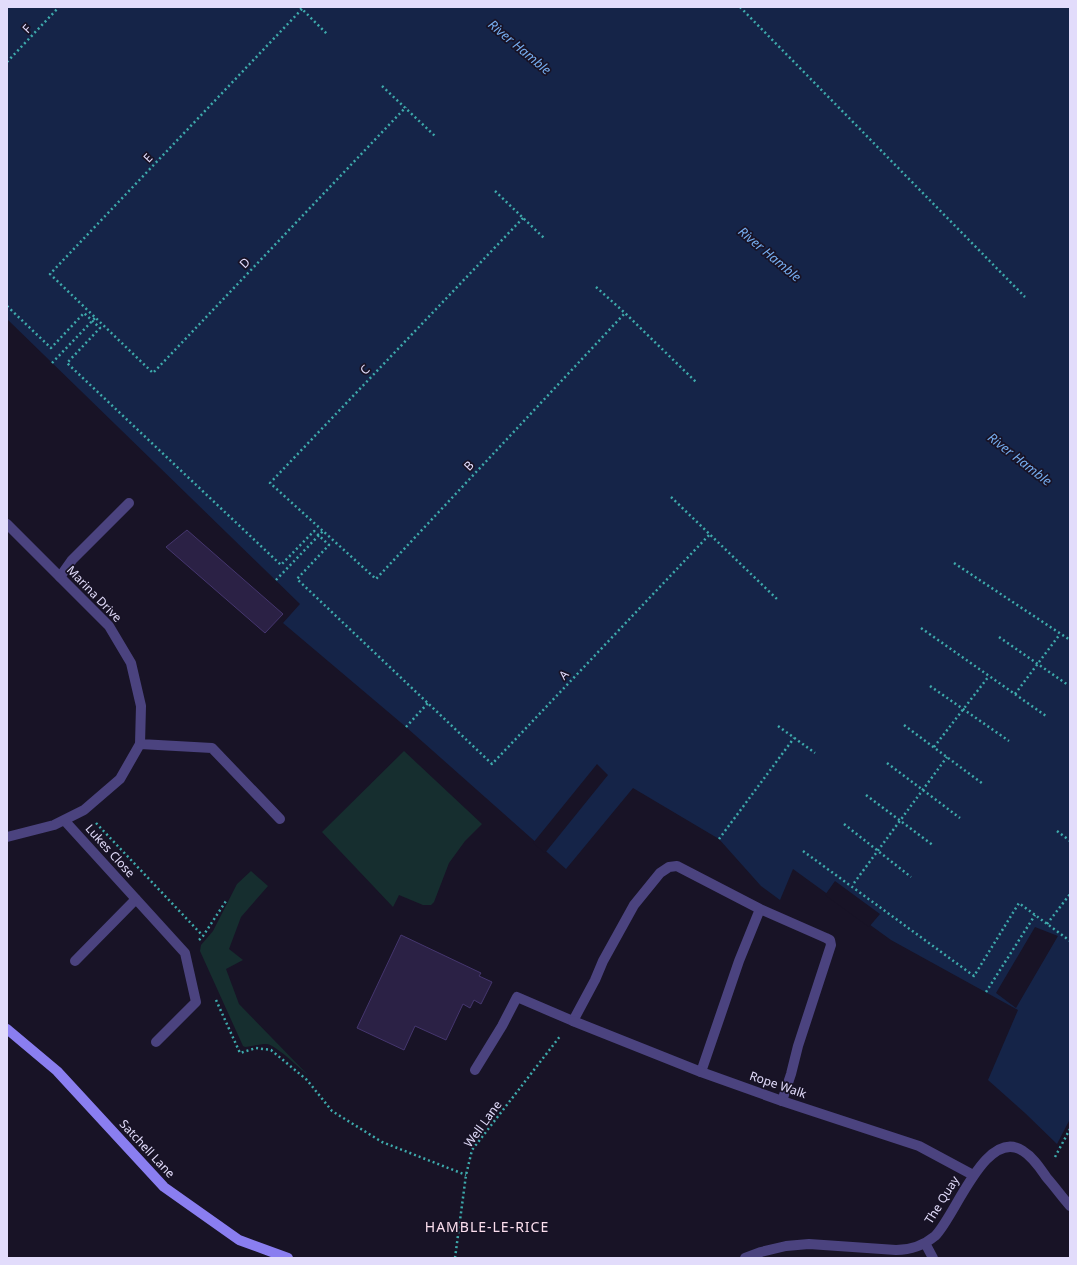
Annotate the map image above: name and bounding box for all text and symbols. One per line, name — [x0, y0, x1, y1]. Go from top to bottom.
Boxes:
water label: River Hamble — [485, 15, 556, 79]
street label: F — [18, 21, 35, 37]
street label: E — [139, 149, 156, 166]
water label: River Hamble — [735, 222, 806, 286]
street label: D — [235, 253, 254, 272]
street label: C — [356, 361, 374, 378]
water label: River Hamble — [984, 428, 1056, 490]
street label: B — [460, 457, 478, 474]
street label: Marina Drive — [63, 562, 126, 626]
street label: A — [555, 666, 573, 683]
street label: Lukes Close — [82, 820, 139, 881]
street label: Rope Walk — [747, 1067, 809, 1102]
street label: Well Lane — [460, 1097, 506, 1151]
street label: Satchell Lane — [116, 1116, 179, 1182]
street label: The Quay — [920, 1172, 963, 1227]
district label: HAMBLE-LE-RICE — [425, 1217, 549, 1236]

